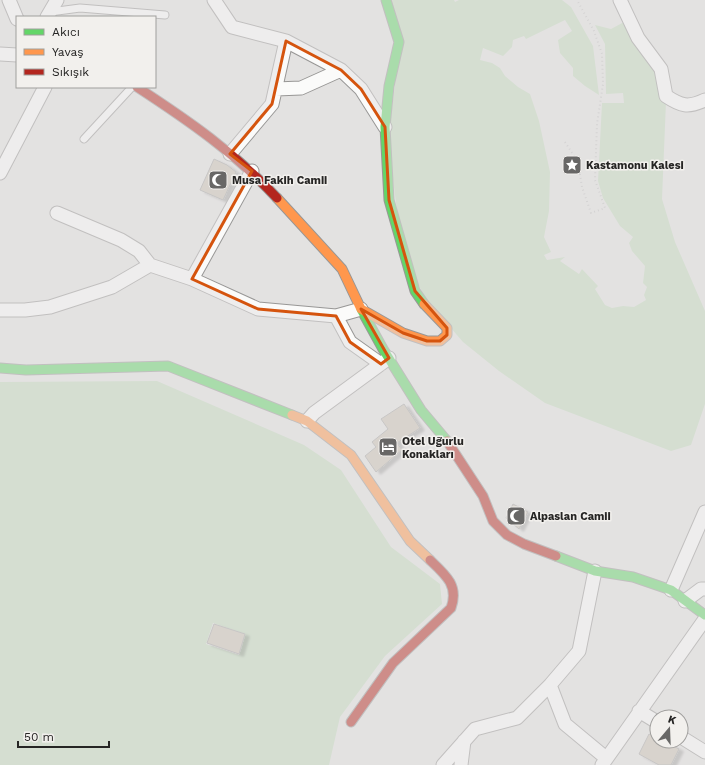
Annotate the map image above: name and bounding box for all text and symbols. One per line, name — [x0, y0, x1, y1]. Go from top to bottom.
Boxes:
legend — [16, 16, 156, 88]
text: Akıcı — [52, 25, 80, 39]
text: Yavaş — [52, 45, 84, 59]
text: Sıkışık — [52, 65, 89, 79]
place icon: Kastamonu Kalesi — [561, 154, 583, 176]
place label: Kastamonu Kalesi — [586, 159, 684, 172]
mosque icon: Musa Fakih Camii — [207, 169, 229, 191]
place label: Musa Fakih Camii — [232, 174, 327, 187]
place label: Otel Uğurlu Konakları — [402, 435, 464, 461]
hotel icon: Otel Uğurlu Konakları — [377, 436, 399, 458]
mosque icon: Alpaslan Camii — [505, 505, 527, 527]
place label: Alpaslan Camii — [530, 510, 611, 523]
north arrow — [649, 709, 689, 749]
text: K — [666, 713, 678, 728]
scale bar — [18, 723, 109, 749]
text: 50 m — [24, 730, 54, 744]

